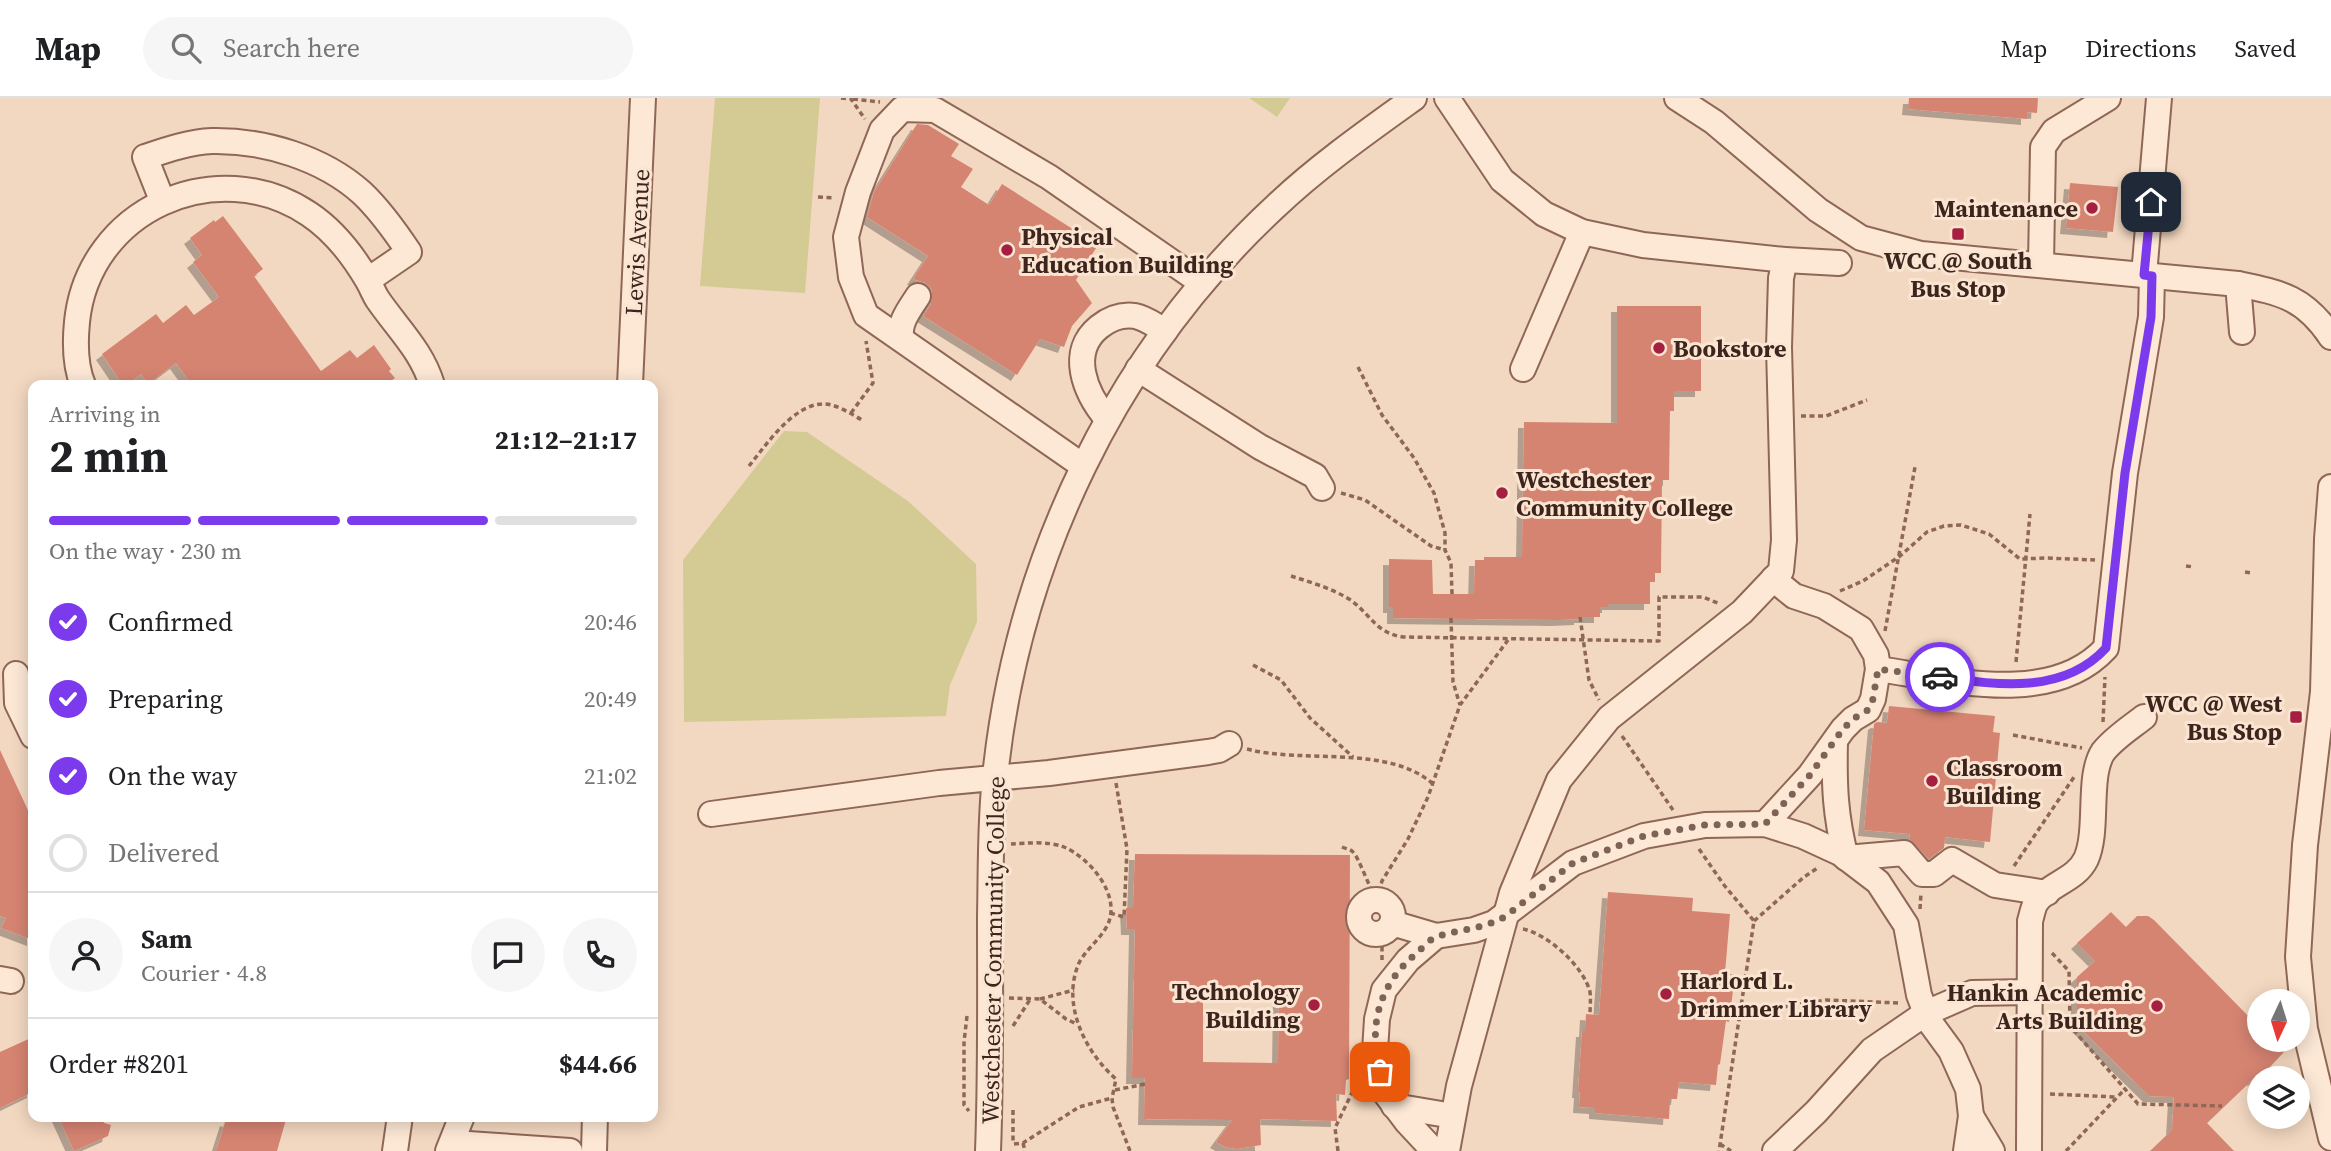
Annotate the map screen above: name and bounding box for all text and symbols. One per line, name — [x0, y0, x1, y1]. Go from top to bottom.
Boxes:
search box — [143, 17, 633, 80]
text: Map — [35, 26, 101, 71]
icon: search — [167, 29, 205, 67]
text: Search here — [223, 30, 360, 66]
text: Map — [2000, 32, 2047, 65]
text: Directions — [2085, 32, 2196, 65]
text: Saved — [2234, 32, 2296, 65]
street label: Lewis Avenue — [617, 168, 657, 316]
pin — [2121, 172, 2181, 232]
icon: home — [2132, 183, 2170, 221]
place label: Maintenance — [1934, 192, 2078, 225]
marker: Maintenance — [2084, 200, 2100, 216]
place label: Physical Education Building — [1021, 220, 1233, 281]
marker: WCC @ South Bus Stop — [1950, 226, 1966, 242]
marker: Physical Education Building — [999, 242, 1015, 258]
place label: WCC @ South Bus Stop — [1884, 244, 2032, 305]
place label: Bookstore — [1673, 332, 1787, 365]
marker: Bookstore — [1651, 340, 1667, 356]
text: Arriving in — [49, 398, 161, 430]
text: 21:12–21:17 — [495, 422, 637, 458]
text: 2 min — [49, 424, 168, 487]
place label: Westchester Community College — [1516, 463, 1733, 524]
marker: Westchester Community College — [1494, 485, 1510, 501]
text: On the way · 230 m — [49, 535, 242, 567]
icon: check — [49, 603, 87, 641]
text: Confirmed — [108, 604, 233, 640]
text: 20:46 — [584, 606, 637, 638]
courier — [1905, 642, 1975, 712]
icon: car — [1921, 658, 1959, 696]
icon: check — [49, 680, 87, 718]
text: Preparing — [108, 681, 223, 717]
text: 20:49 — [584, 683, 637, 715]
place label: WCC @ West Bus Stop — [2145, 687, 2282, 748]
marker: WCC @ West Bus Stop — [2288, 709, 2304, 725]
place label: Classroom Building — [1946, 751, 2063, 812]
icon: check — [49, 757, 87, 795]
text: On the way — [108, 758, 237, 794]
text: 21:02 — [584, 760, 637, 792]
marker: Classroom Building — [1924, 773, 1940, 789]
street label: Westchester Community College — [973, 776, 1013, 1124]
text: Delivered — [108, 835, 219, 871]
button: person — [49, 918, 123, 992]
button: chat — [471, 918, 545, 992]
button: phone — [563, 918, 637, 992]
text: Sam — [141, 921, 192, 957]
text: Courier · 4.8 — [141, 957, 267, 989]
place label: Harlord L. Drimmer Library — [1680, 964, 1872, 1025]
place label: Technology Building — [1172, 975, 1300, 1036]
place label: Hankin Academic Arts Building — [1947, 976, 2143, 1037]
marker: Harlord L. Drimmer Library — [1658, 986, 1674, 1002]
north arrow — [2247, 989, 2310, 1052]
map controls — [2247, 989, 2310, 1129]
marker: Technology Building — [1306, 997, 1322, 1013]
marker: Hankin Academic Arts Building — [2149, 998, 2165, 1014]
pin — [1350, 1042, 1410, 1102]
text: Order #8201 — [49, 1046, 189, 1082]
text: $44.66 — [559, 1046, 637, 1082]
icon: bag — [1361, 1053, 1399, 1091]
button: layers — [2247, 1066, 2310, 1129]

